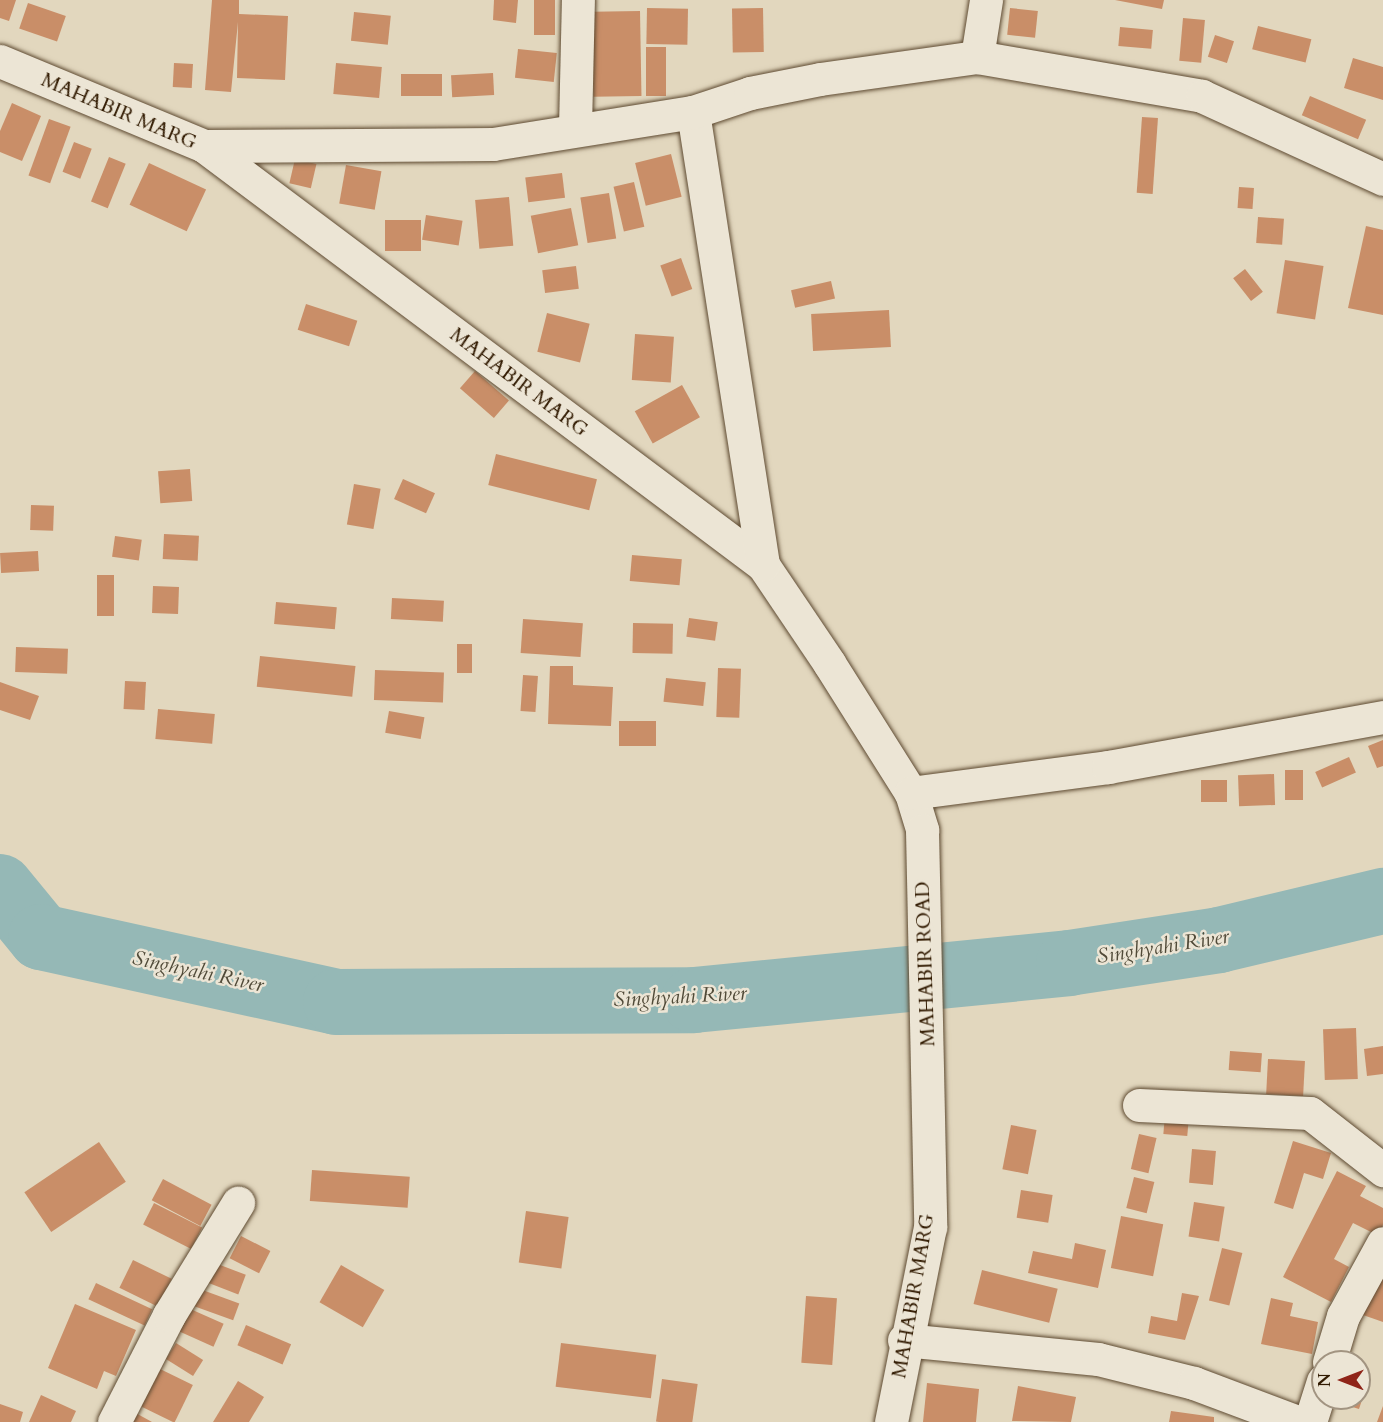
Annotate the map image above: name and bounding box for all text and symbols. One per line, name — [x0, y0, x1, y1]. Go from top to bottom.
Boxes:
street label: MAHABIR MARG — [38, 67, 200, 155]
street label: MAHABIR MARG — [445, 322, 593, 442]
street label: MAHABIR ROAD — [910, 881, 940, 1047]
water label: Singhyahi River — [1095, 924, 1231, 970]
water label: Singhyahi River — [130, 946, 266, 998]
water label: Singhyahi River — [613, 981, 747, 1013]
street label: MAHABIR MARG — [887, 1212, 939, 1380]
north arrow — [1311, 1350, 1371, 1410]
text: N — [1314, 1373, 1336, 1387]

